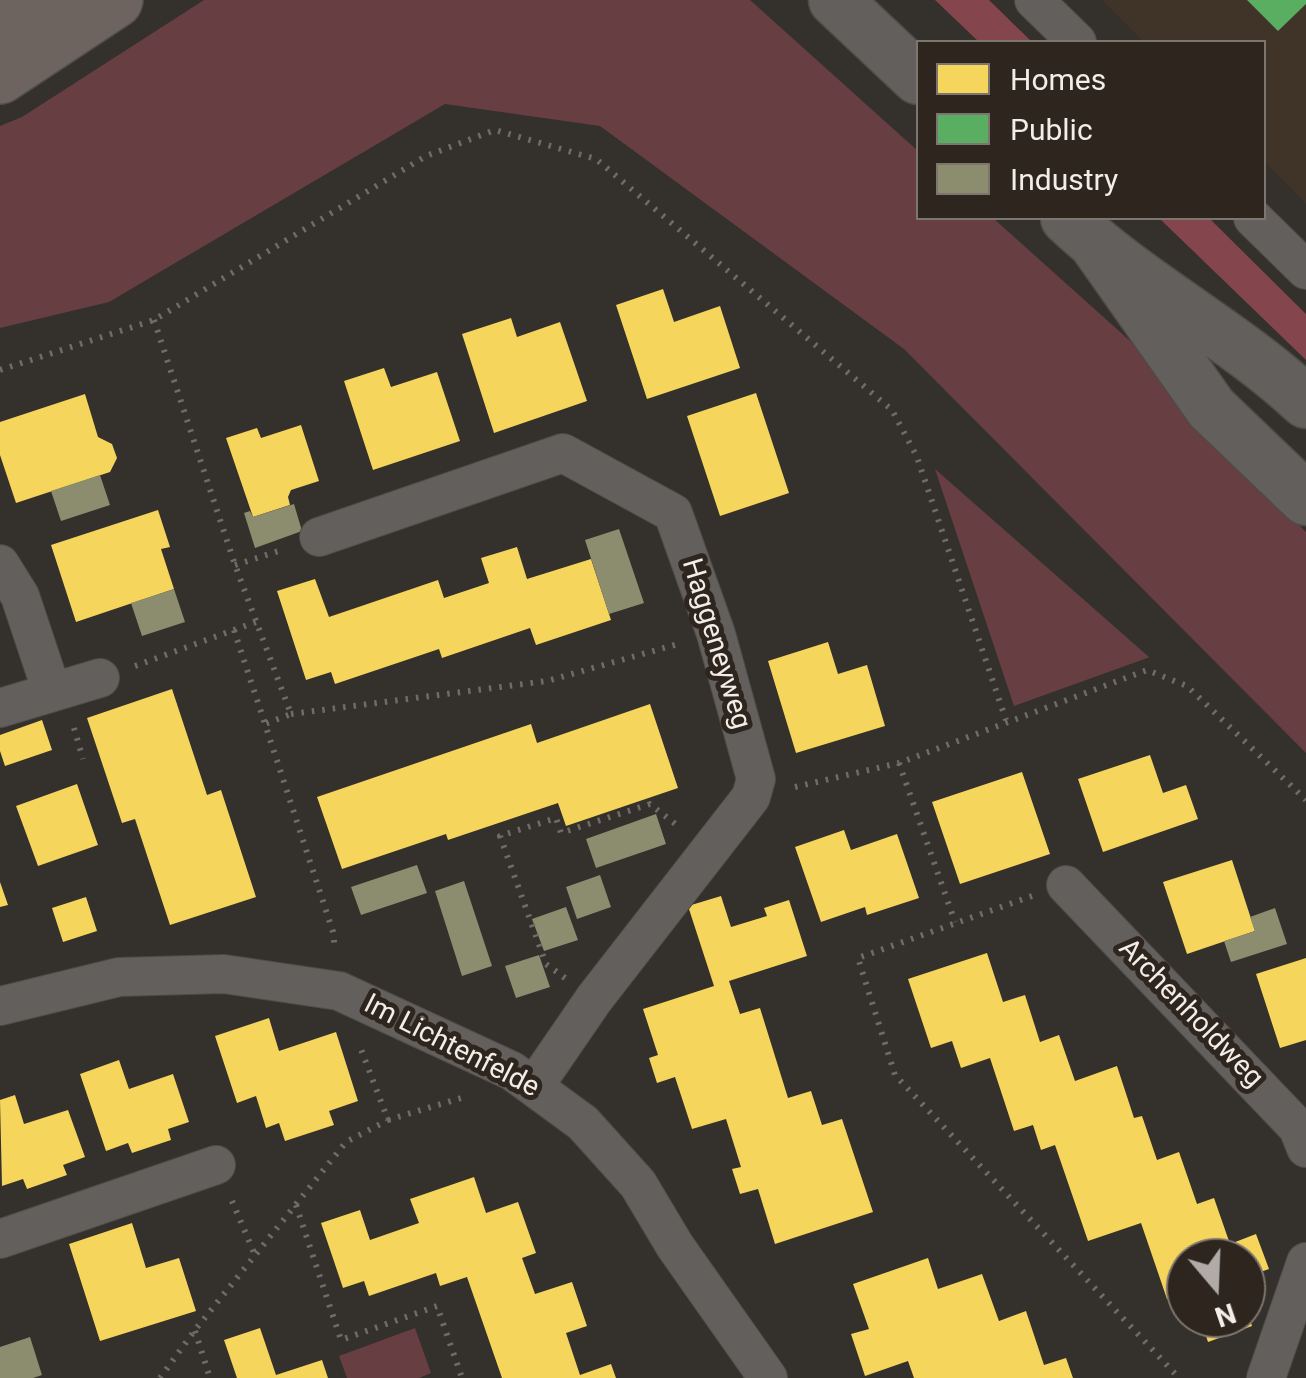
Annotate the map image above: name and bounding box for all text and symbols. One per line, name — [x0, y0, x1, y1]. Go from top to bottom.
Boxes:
legend — [916, 40, 1266, 220]
text: Homes — [1010, 62, 1106, 97]
text: Public — [1010, 112, 1093, 147]
text: Industry — [1010, 162, 1118, 197]
street label: Haggeneyweg — [673, 555, 757, 733]
street label: Archenholdweg — [1111, 933, 1269, 1095]
street label: Im Lichtenfelde — [358, 988, 544, 1106]
north arrow — [1166, 1238, 1266, 1338]
text: N — [1211, 1296, 1240, 1334]

